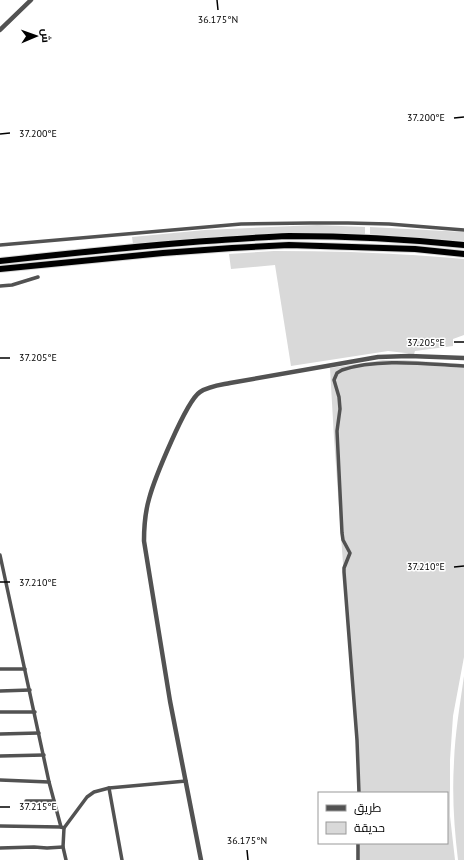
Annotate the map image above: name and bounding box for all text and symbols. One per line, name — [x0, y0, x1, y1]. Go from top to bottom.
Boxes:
text: 36.175°N — [198, 13, 238, 26]
north arrow — [16, 16, 56, 56]
text: ش — [39, 28, 53, 43]
text: 37.200°E — [407, 111, 445, 124]
text: 37.200°E — [19, 127, 57, 140]
text: 37.205°E — [407, 336, 445, 349]
text: 37.205°E — [19, 351, 57, 364]
text: 37.210°E — [407, 560, 445, 573]
text: 37.210°E — [19, 576, 57, 589]
legend — [318, 792, 448, 844]
text: 37.215°E — [19, 800, 57, 813]
text: طريق — [354, 800, 382, 815]
text: حديقة — [354, 820, 385, 835]
text: 36.175°N — [227, 834, 267, 847]

